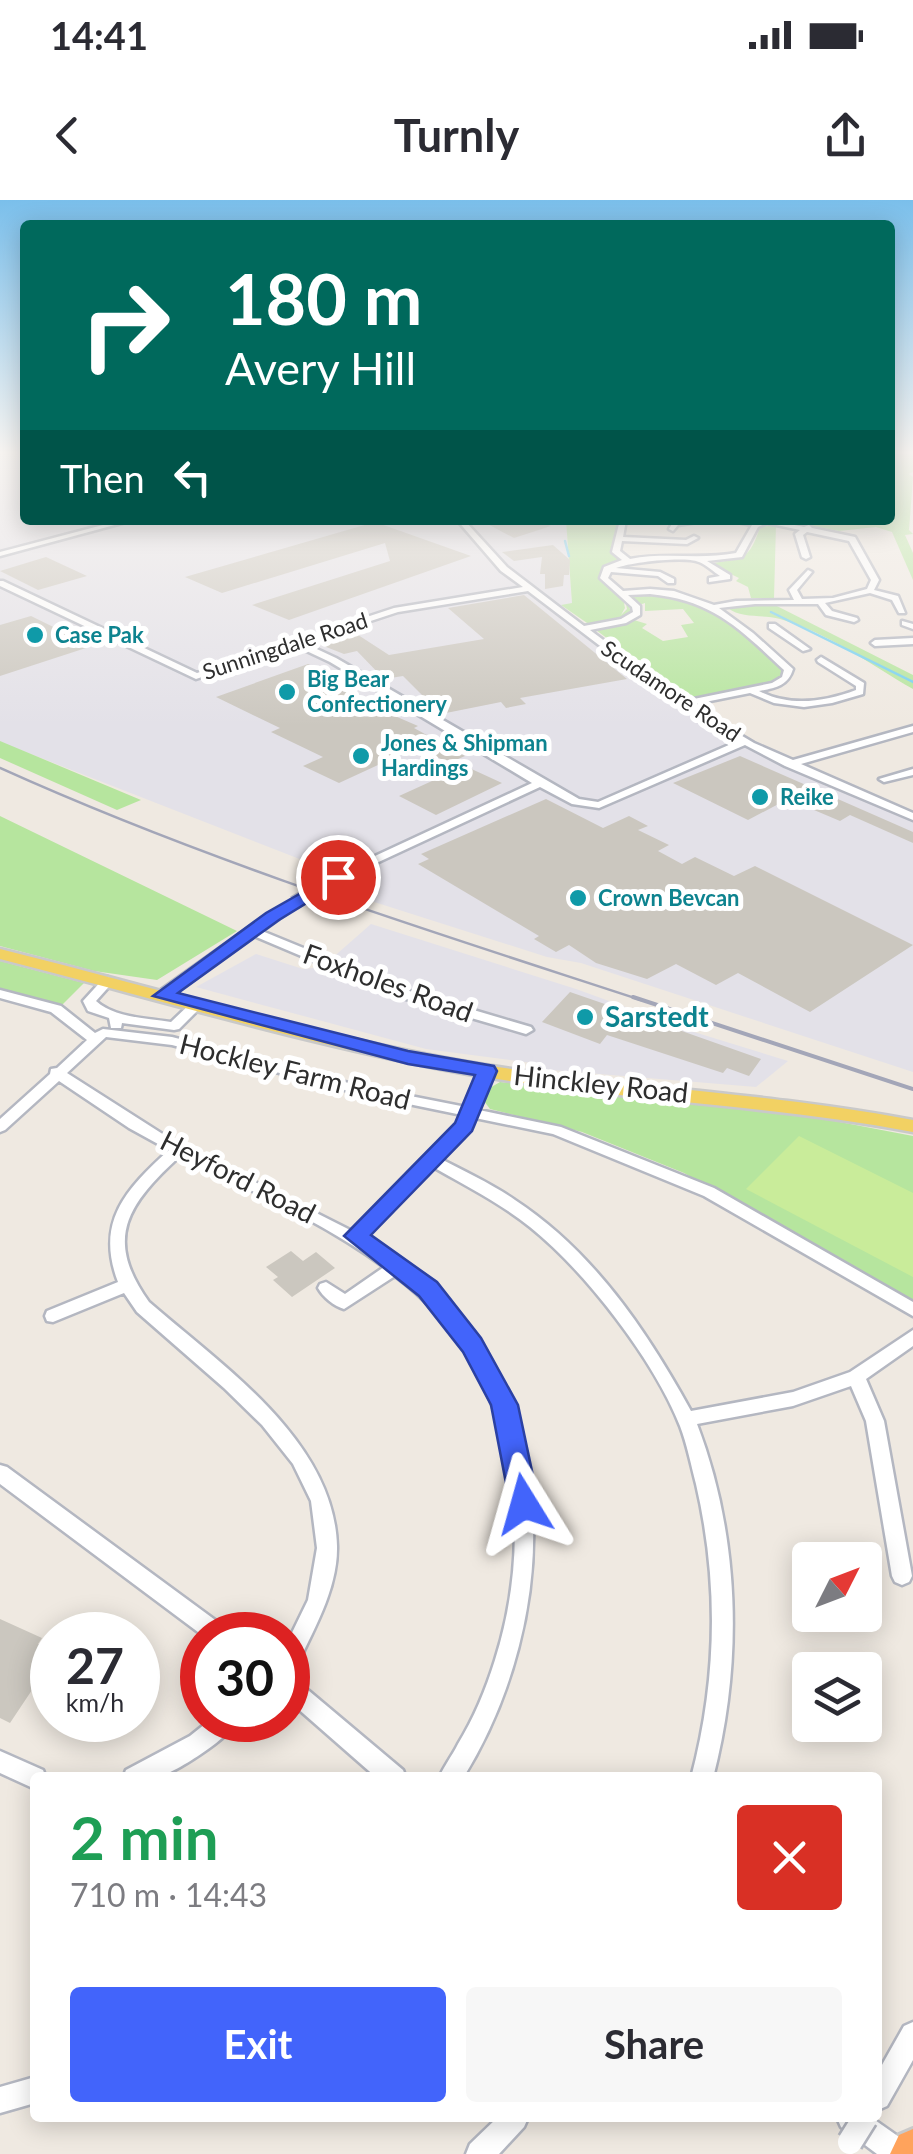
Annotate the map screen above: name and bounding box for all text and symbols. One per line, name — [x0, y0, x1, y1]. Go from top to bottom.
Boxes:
text: 14:41 — [50, 12, 148, 58]
icon: back — [40, 108, 95, 163]
text: Turnly — [394, 108, 519, 162]
icon: share — [818, 108, 873, 163]
text: 180 m — [225, 256, 422, 340]
icon: right — [60, 260, 190, 390]
text: Avery Hill — [225, 341, 416, 395]
icon: left — [165, 450, 220, 505]
text: Then — [60, 455, 145, 501]
street label: Sunningdale Road — [199, 606, 371, 685]
place label: Case Pak — [55, 621, 144, 648]
marker: Case Pak — [24, 624, 46, 646]
street label: Scudamore Road — [597, 634, 746, 747]
place label: Big Bear Confectionery — [307, 665, 447, 717]
marker: Big Bear Confectionery — [276, 681, 298, 703]
place label: Jones & Shipman Hardings — [381, 729, 548, 781]
marker: Jones & Shipman Hardings — [350, 745, 372, 767]
place label: Reike — [780, 783, 834, 810]
marker: Reike — [749, 786, 771, 808]
pin — [296, 835, 381, 920]
icon: arrive — [311, 850, 366, 905]
place label: Crown Bevcan — [598, 884, 740, 911]
marker: Crown Bevcan — [567, 887, 589, 909]
street label: Foxholes Road — [299, 936, 478, 1028]
place label: Sarstedt — [605, 999, 709, 1033]
marker: Sarstedt — [574, 1006, 596, 1028]
street label: Hockley Farm Road — [176, 1026, 414, 1116]
street label: Hinckley Road — [512, 1057, 690, 1109]
street label: Heyford Road — [155, 1122, 322, 1230]
position arrow — [472, 1452, 576, 1556]
north arrow — [792, 1542, 882, 1632]
map controls — [792, 1542, 882, 1742]
speed limit sign: 30 — [180, 1612, 310, 1742]
text: 27 — [66, 1635, 124, 1695]
button: layers — [792, 1652, 882, 1742]
text: km/h — [66, 1687, 124, 1717]
text: 2 min — [70, 1801, 219, 1873]
button: close — [737, 1805, 842, 1910]
text: 710 m · 14:43 — [70, 1875, 267, 1914]
button: Exit — [70, 1987, 446, 2102]
button: Share — [466, 1987, 842, 2102]

